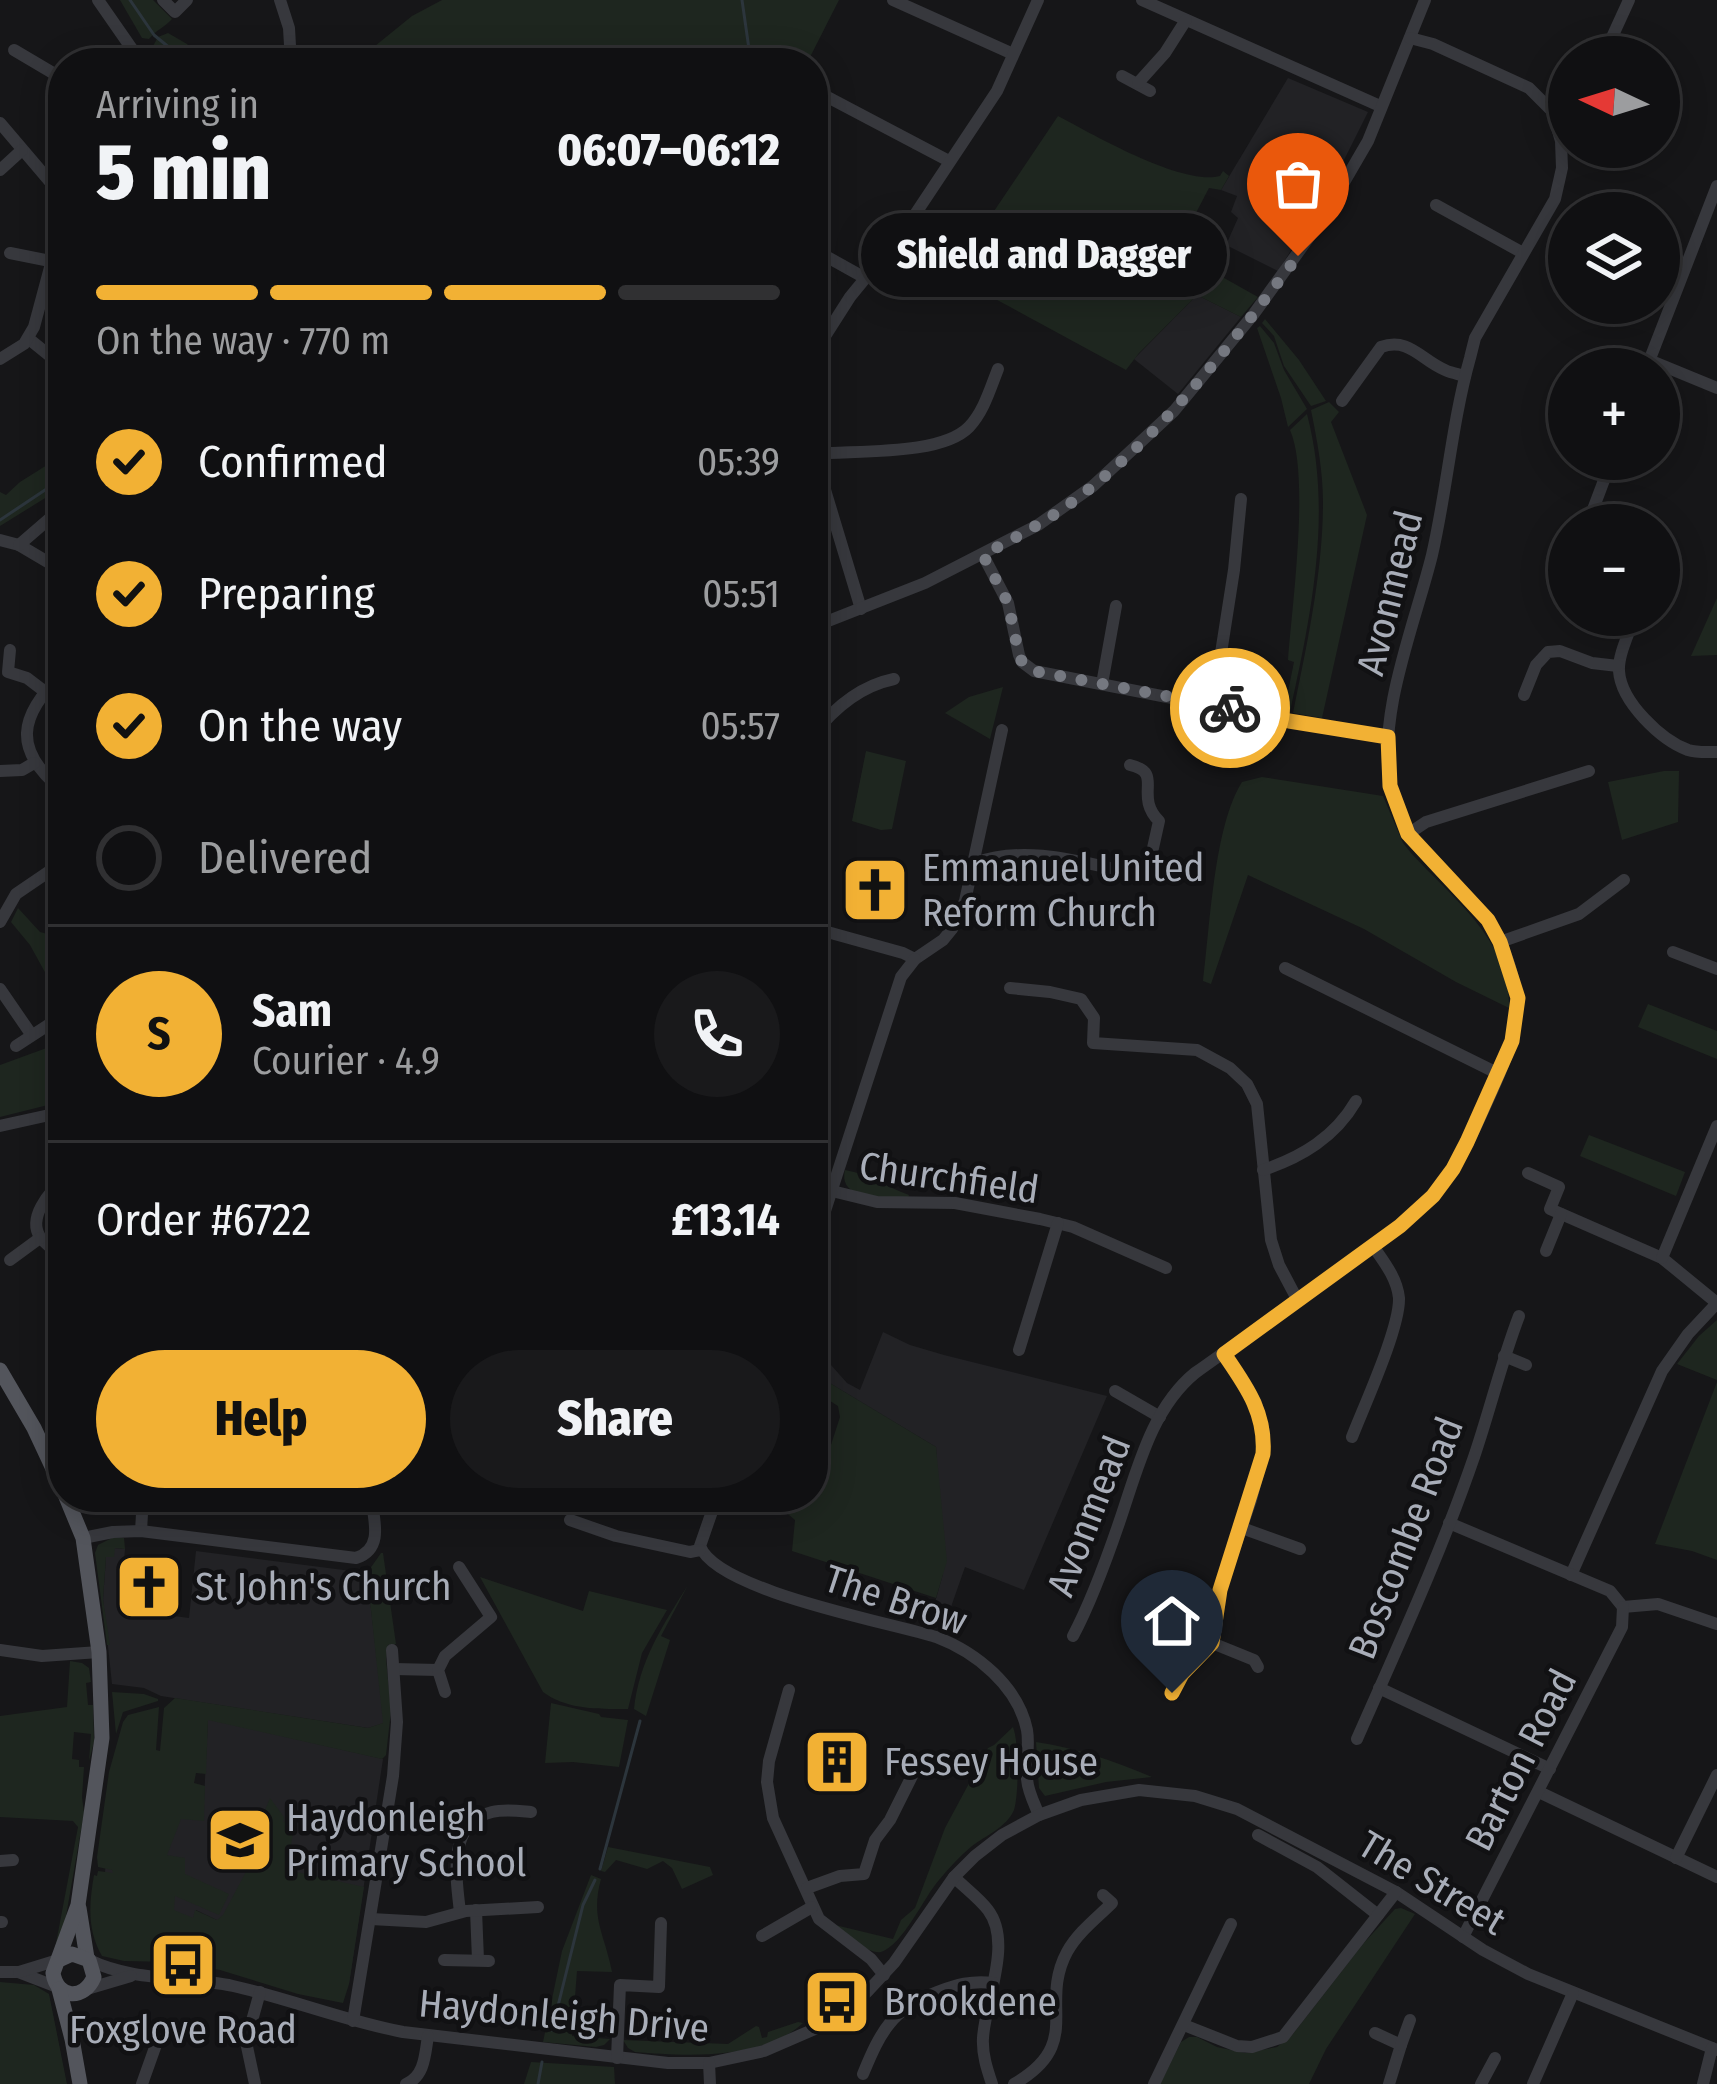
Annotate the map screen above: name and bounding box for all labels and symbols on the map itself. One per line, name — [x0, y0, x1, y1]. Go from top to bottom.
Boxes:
north arrow — [1548, 36, 1680, 168]
pin — [1247, 133, 1349, 256]
callout: Shield and Dagger — [860, 214, 1226, 298]
street label: Avonmead — [1347, 506, 1433, 680]
courier — [1170, 648, 1290, 768]
place label: Emmanuel United Reform Church — [922, 845, 1204, 936]
church icon: Emmanuel United Reform Church — [840, 855, 910, 925]
street label: Churchfield — [856, 1143, 1042, 1213]
street label: Boscombe Road — [1339, 1411, 1473, 1665]
street label: Avonmead — [1037, 1429, 1141, 1603]
church icon: St John's Church — [114, 1552, 184, 1622]
street label: The Brow — [819, 1555, 973, 1645]
place label: St John's Church — [195, 1564, 452, 1610]
pin — [1121, 1570, 1223, 1693]
street label: Barton Road — [1456, 1662, 1586, 1858]
building icon: Fessey House — [802, 1727, 872, 1797]
place label: Fessey House — [884, 1739, 1098, 1785]
place label: Haydonleigh Primary School — [286, 1795, 526, 1886]
school or university icon: Haydonleigh Primary School — [205, 1805, 275, 1875]
street label: The Street — [1350, 1821, 1514, 1945]
bus stop icon: Foxglove Road — [148, 1930, 218, 2000]
bus stop icon: Brookdene — [802, 1967, 872, 2037]
place label: Brookdene — [884, 1979, 1057, 2025]
street label: Haydonleigh Drive — [417, 1980, 711, 2052]
place label: Foxglove Road — [69, 2007, 297, 2053]

